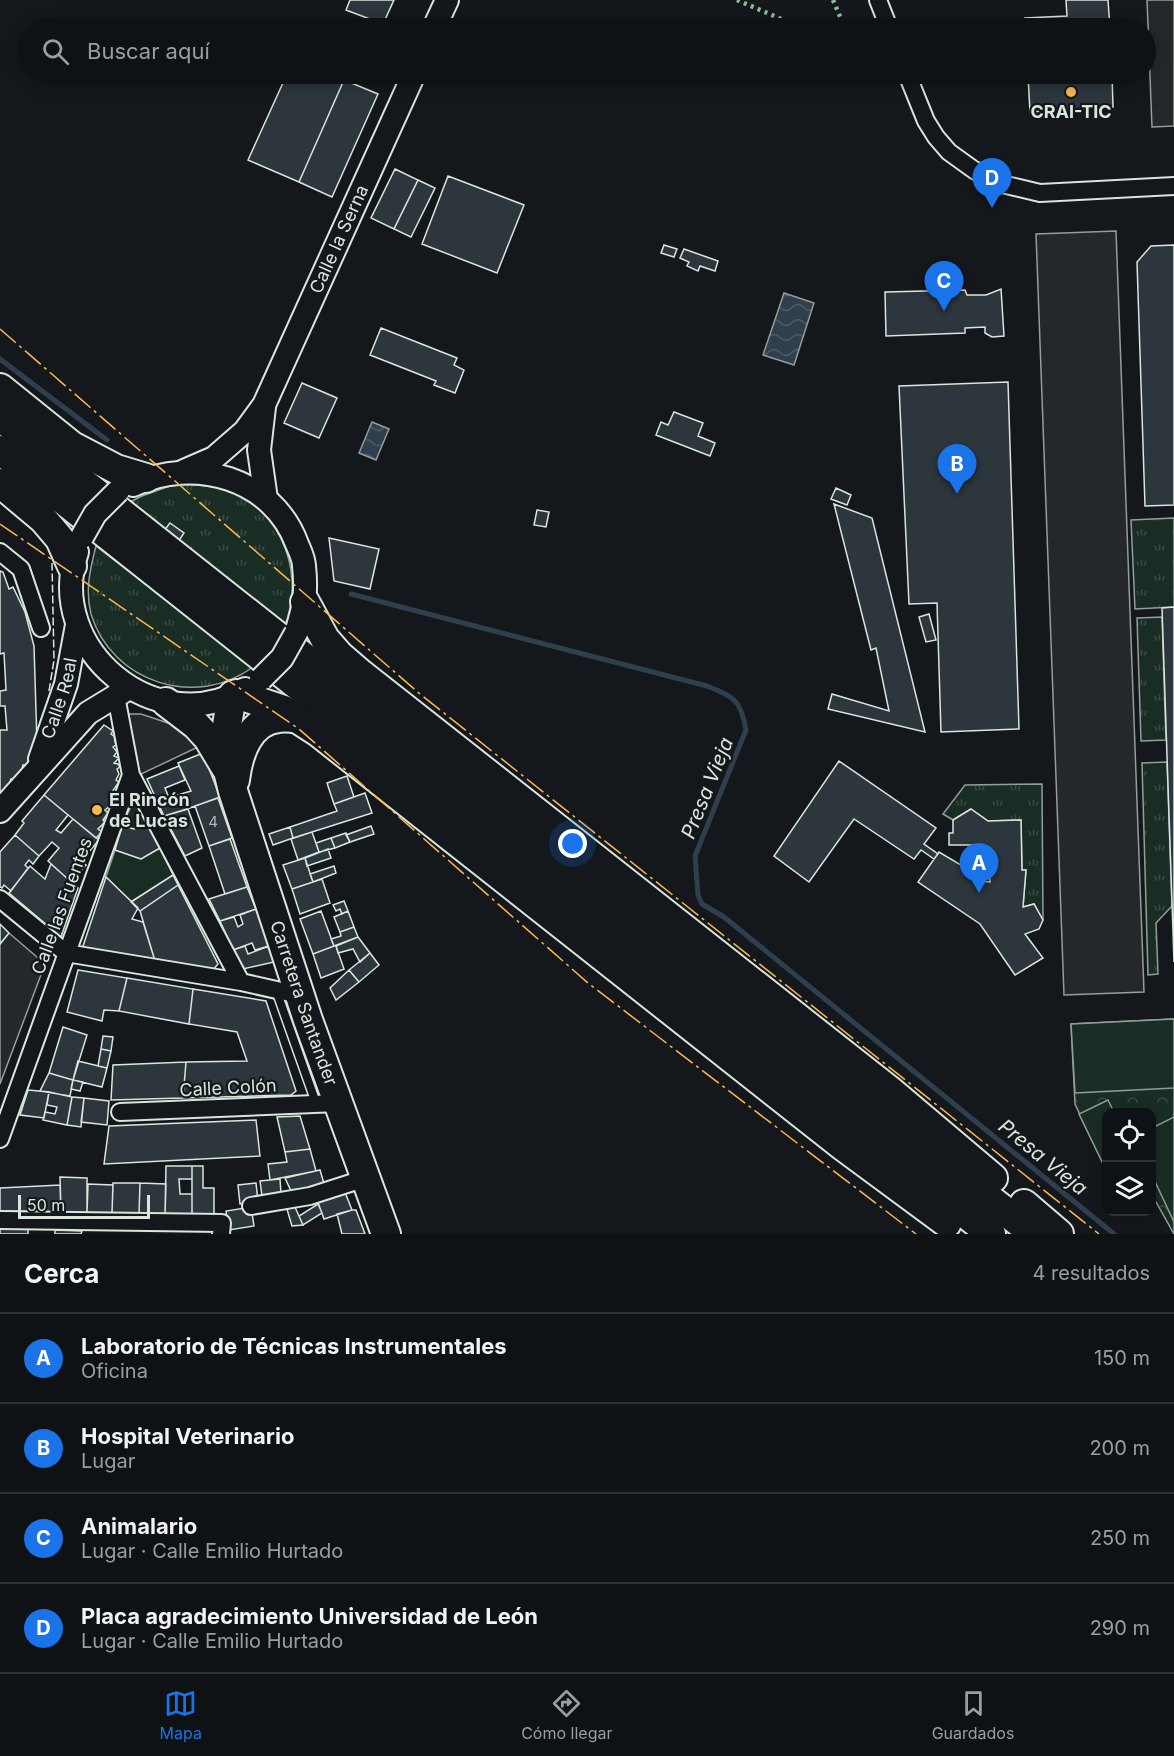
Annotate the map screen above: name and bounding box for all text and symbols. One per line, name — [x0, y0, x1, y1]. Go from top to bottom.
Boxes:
search box — [18, 18, 1156, 84]
icon: search — [39, 35, 72, 68]
text: Buscar aquí — [87, 38, 210, 64]
marker: CRAI-TIC — [1064, 85, 1078, 99]
place label: CRAI-TIC — [1030, 101, 1112, 122]
pin: D — [972, 158, 1012, 208]
street label: Calle la Serna — [305, 181, 372, 297]
pin: C — [924, 262, 964, 311]
pin: B — [938, 444, 976, 494]
street label: Calle Real — [37, 656, 81, 741]
water label: Presa Vieja — [676, 734, 738, 842]
place label: El Rincón de Lucas — [109, 789, 190, 831]
marker: El Rincón de Lucas — [90, 803, 104, 817]
house number: 4 — [208, 812, 218, 831]
your location — [558, 829, 587, 858]
street label: Calle las Fuentes — [27, 835, 96, 977]
pin: A — [960, 844, 998, 893]
street label: Carretera Santander — [266, 918, 342, 1089]
street label: Calle Colón — [179, 1074, 277, 1101]
map controls — [1102, 1108, 1156, 1216]
button: locate — [1102, 1108, 1156, 1162]
water label: Presa Vieja — [994, 1114, 1092, 1200]
button: layers — [1102, 1162, 1156, 1216]
scale bar — [18, 1192, 150, 1220]
text: 50 m — [27, 1195, 65, 1215]
text: Cerca — [24, 1258, 99, 1289]
text: 4 resultados — [1032, 1261, 1150, 1285]
text: Laboratorio de Técnicas Instrumentales — [81, 1333, 507, 1359]
text: A — [36, 1346, 51, 1370]
text: 150 m — [1094, 1346, 1150, 1370]
text: Oficina — [81, 1359, 148, 1383]
text: Hospital Veterinario — [81, 1423, 294, 1449]
text: B — [37, 1436, 50, 1460]
text: 200 m — [1089, 1436, 1150, 1460]
text: Lugar — [81, 1449, 135, 1473]
text: Animalario — [81, 1513, 197, 1539]
text: C — [36, 1526, 51, 1550]
text: 250 m — [1090, 1526, 1150, 1550]
text: Lugar · Calle Emilio Hurtado — [81, 1539, 343, 1563]
text: Placa agradecimiento Universidad de León — [81, 1603, 538, 1629]
text: D — [36, 1616, 51, 1640]
text: 290 m — [1090, 1616, 1150, 1640]
text: Lugar · Calle Emilio Hurtado — [81, 1629, 343, 1653]
tab: Mapa — [160, 1687, 202, 1743]
tab: Cómo llegar — [521, 1687, 612, 1743]
tab: Guardados — [932, 1687, 1014, 1743]

